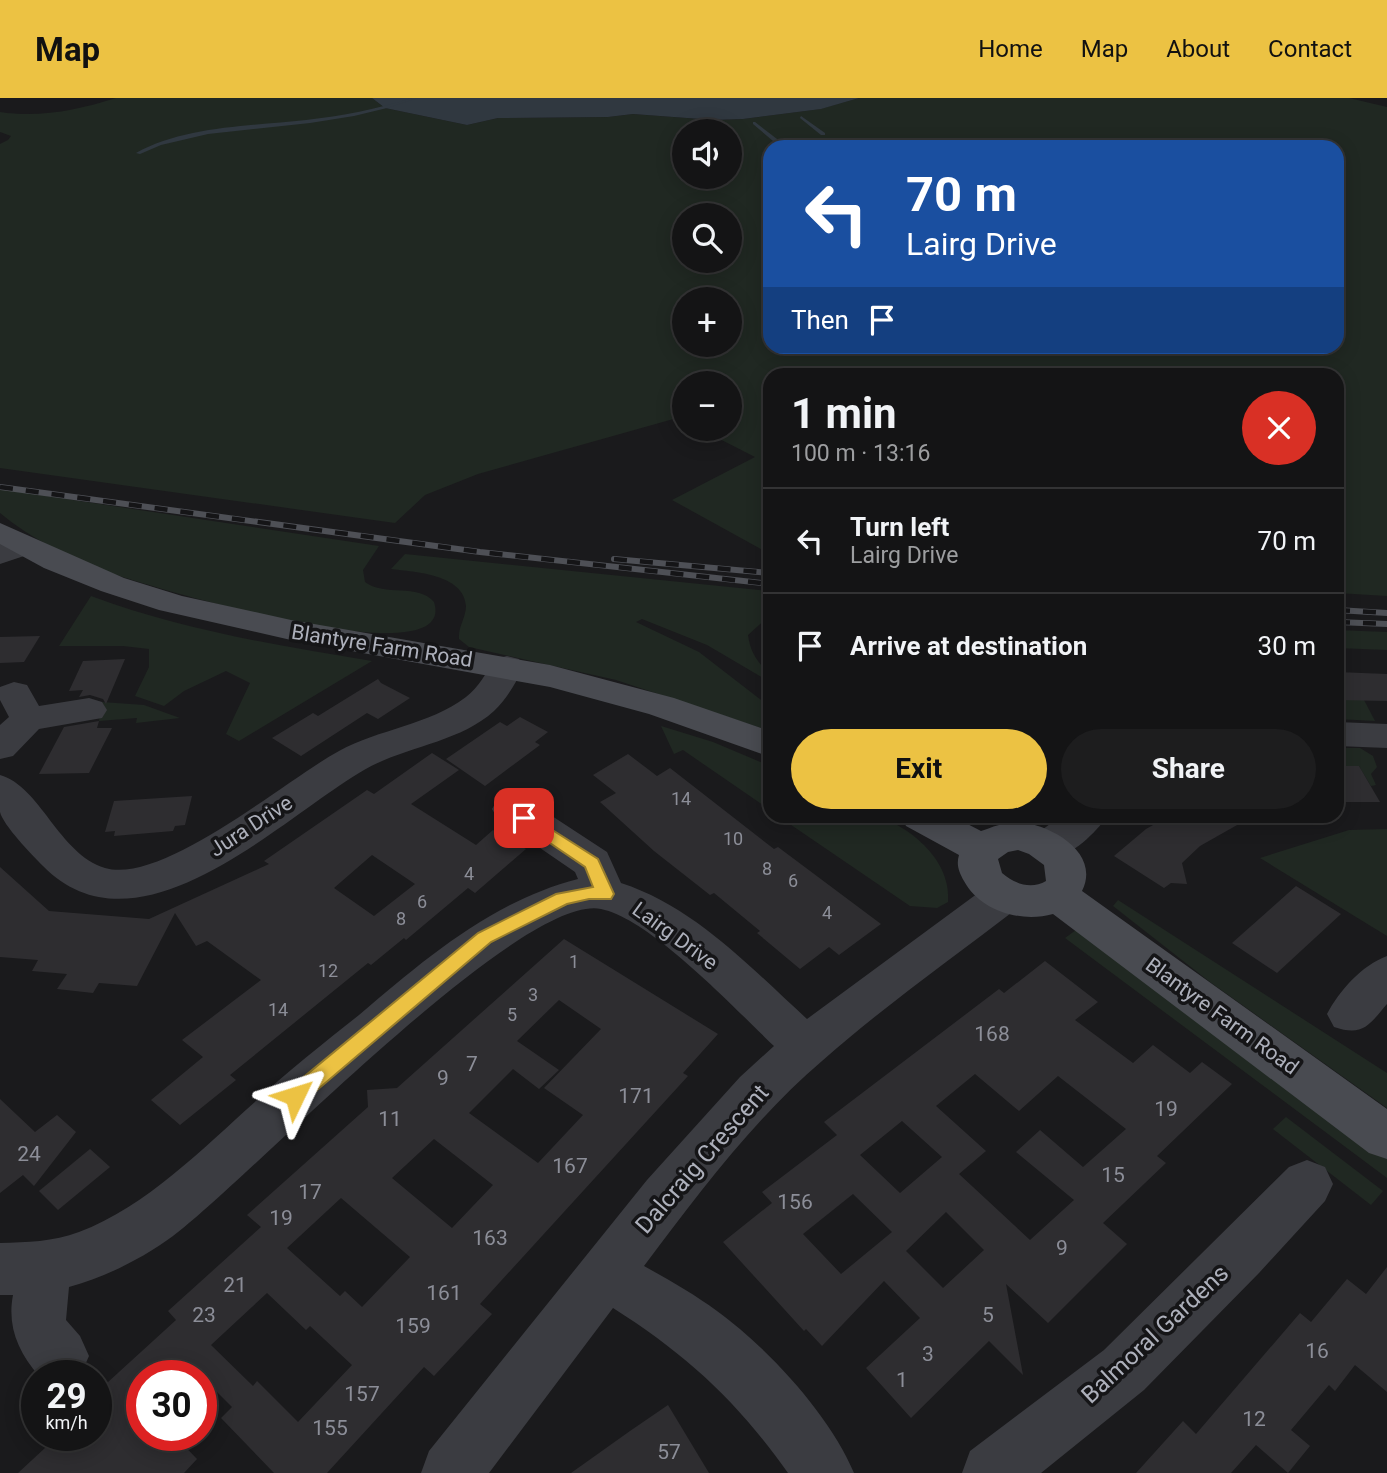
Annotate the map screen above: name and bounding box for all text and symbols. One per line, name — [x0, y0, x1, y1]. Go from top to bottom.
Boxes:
text: Map — [35, 30, 100, 69]
text: Home — [978, 35, 1043, 63]
text: Map — [1081, 35, 1128, 63]
text: About — [1166, 35, 1230, 63]
text: Contact — [1268, 35, 1352, 63]
map controls — [672, 119, 742, 441]
button: sound — [672, 119, 742, 189]
text: 70 m — [906, 166, 1017, 223]
icon: left — [791, 168, 882, 259]
button: search — [672, 203, 742, 273]
text: Lairg Drive — [906, 225, 1057, 263]
button: + — [672, 287, 742, 357]
icon: arrive — [863, 301, 901, 339]
text: Then — [791, 305, 849, 335]
button: − — [672, 371, 742, 441]
text: 1 min — [791, 389, 897, 438]
button: close — [1242, 391, 1316, 465]
text: 100 m · 13:16 — [791, 440, 930, 467]
text: Turn left — [850, 512, 949, 542]
icon: left — [791, 522, 829, 560]
text: 70 m — [1258, 526, 1316, 556]
text: Lairg Drive — [850, 542, 958, 569]
street label: Blantyre Farm Road — [290, 620, 474, 672]
icon: arrive — [791, 627, 829, 665]
text: Arrive at destination — [850, 631, 1087, 661]
text: 30 m — [1258, 631, 1316, 661]
button: Exit — [791, 729, 1047, 809]
button: Share — [1061, 729, 1316, 809]
pin — [494, 788, 554, 848]
house number: 14 — [671, 788, 691, 809]
street label: Jura Drive — [205, 790, 297, 862]
icon: arrive — [505, 799, 543, 837]
house number: 10 — [723, 828, 743, 849]
house number: 8 — [762, 858, 772, 879]
house number: 4 — [464, 863, 474, 884]
house number: 6 — [788, 870, 798, 891]
house number: 6 — [417, 891, 427, 912]
street label: Lairg Drive — [628, 897, 722, 975]
house number: 4 — [822, 902, 832, 923]
house number: 8 — [396, 908, 406, 929]
house number: 1 — [569, 951, 579, 972]
street label: Blantyre Farm Road — [1141, 953, 1303, 1079]
house number: 12 — [318, 960, 338, 981]
house number: 3 — [528, 984, 538, 1005]
house number: 14 — [268, 999, 288, 1020]
house number: 5 — [507, 1004, 517, 1025]
house number: 168 — [974, 1022, 1010, 1046]
house number: 7 — [466, 1052, 478, 1076]
position arrow — [258, 1059, 332, 1133]
house number: 9 — [437, 1066, 449, 1090]
street label: Dalcraig Crescent — [630, 1079, 774, 1239]
house number: 171 — [618, 1084, 654, 1108]
house number: 19 — [1154, 1097, 1178, 1121]
house number: 11 — [378, 1107, 402, 1131]
house number: 24 — [17, 1142, 41, 1166]
house number: 167 — [552, 1154, 588, 1178]
house number: 15 — [1101, 1163, 1125, 1187]
house number: 17 — [298, 1180, 322, 1204]
house number: 156 — [777, 1190, 813, 1214]
house number: 19 — [269, 1206, 293, 1230]
house number: 163 — [472, 1226, 508, 1250]
house number: 9 — [1056, 1236, 1068, 1260]
street label: Balmoral Gardens — [1076, 1259, 1234, 1409]
house number: 21 — [223, 1273, 247, 1297]
house number: 161 — [426, 1281, 462, 1305]
house number: 23 — [192, 1303, 216, 1327]
house number: 5 — [982, 1303, 994, 1327]
house number: 159 — [395, 1314, 431, 1338]
house number: 16 — [1305, 1339, 1329, 1363]
house number: 3 — [922, 1342, 934, 1366]
speed limit sign: 30 — [126, 1360, 217, 1451]
house number: 1 — [896, 1368, 908, 1392]
text: 29 — [46, 1376, 87, 1417]
house number: 157 — [344, 1382, 380, 1406]
house number: 12 — [1242, 1407, 1266, 1431]
text: km/h — [45, 1412, 88, 1433]
house number: 155 — [312, 1416, 348, 1440]
house number: 57 — [657, 1440, 681, 1464]

